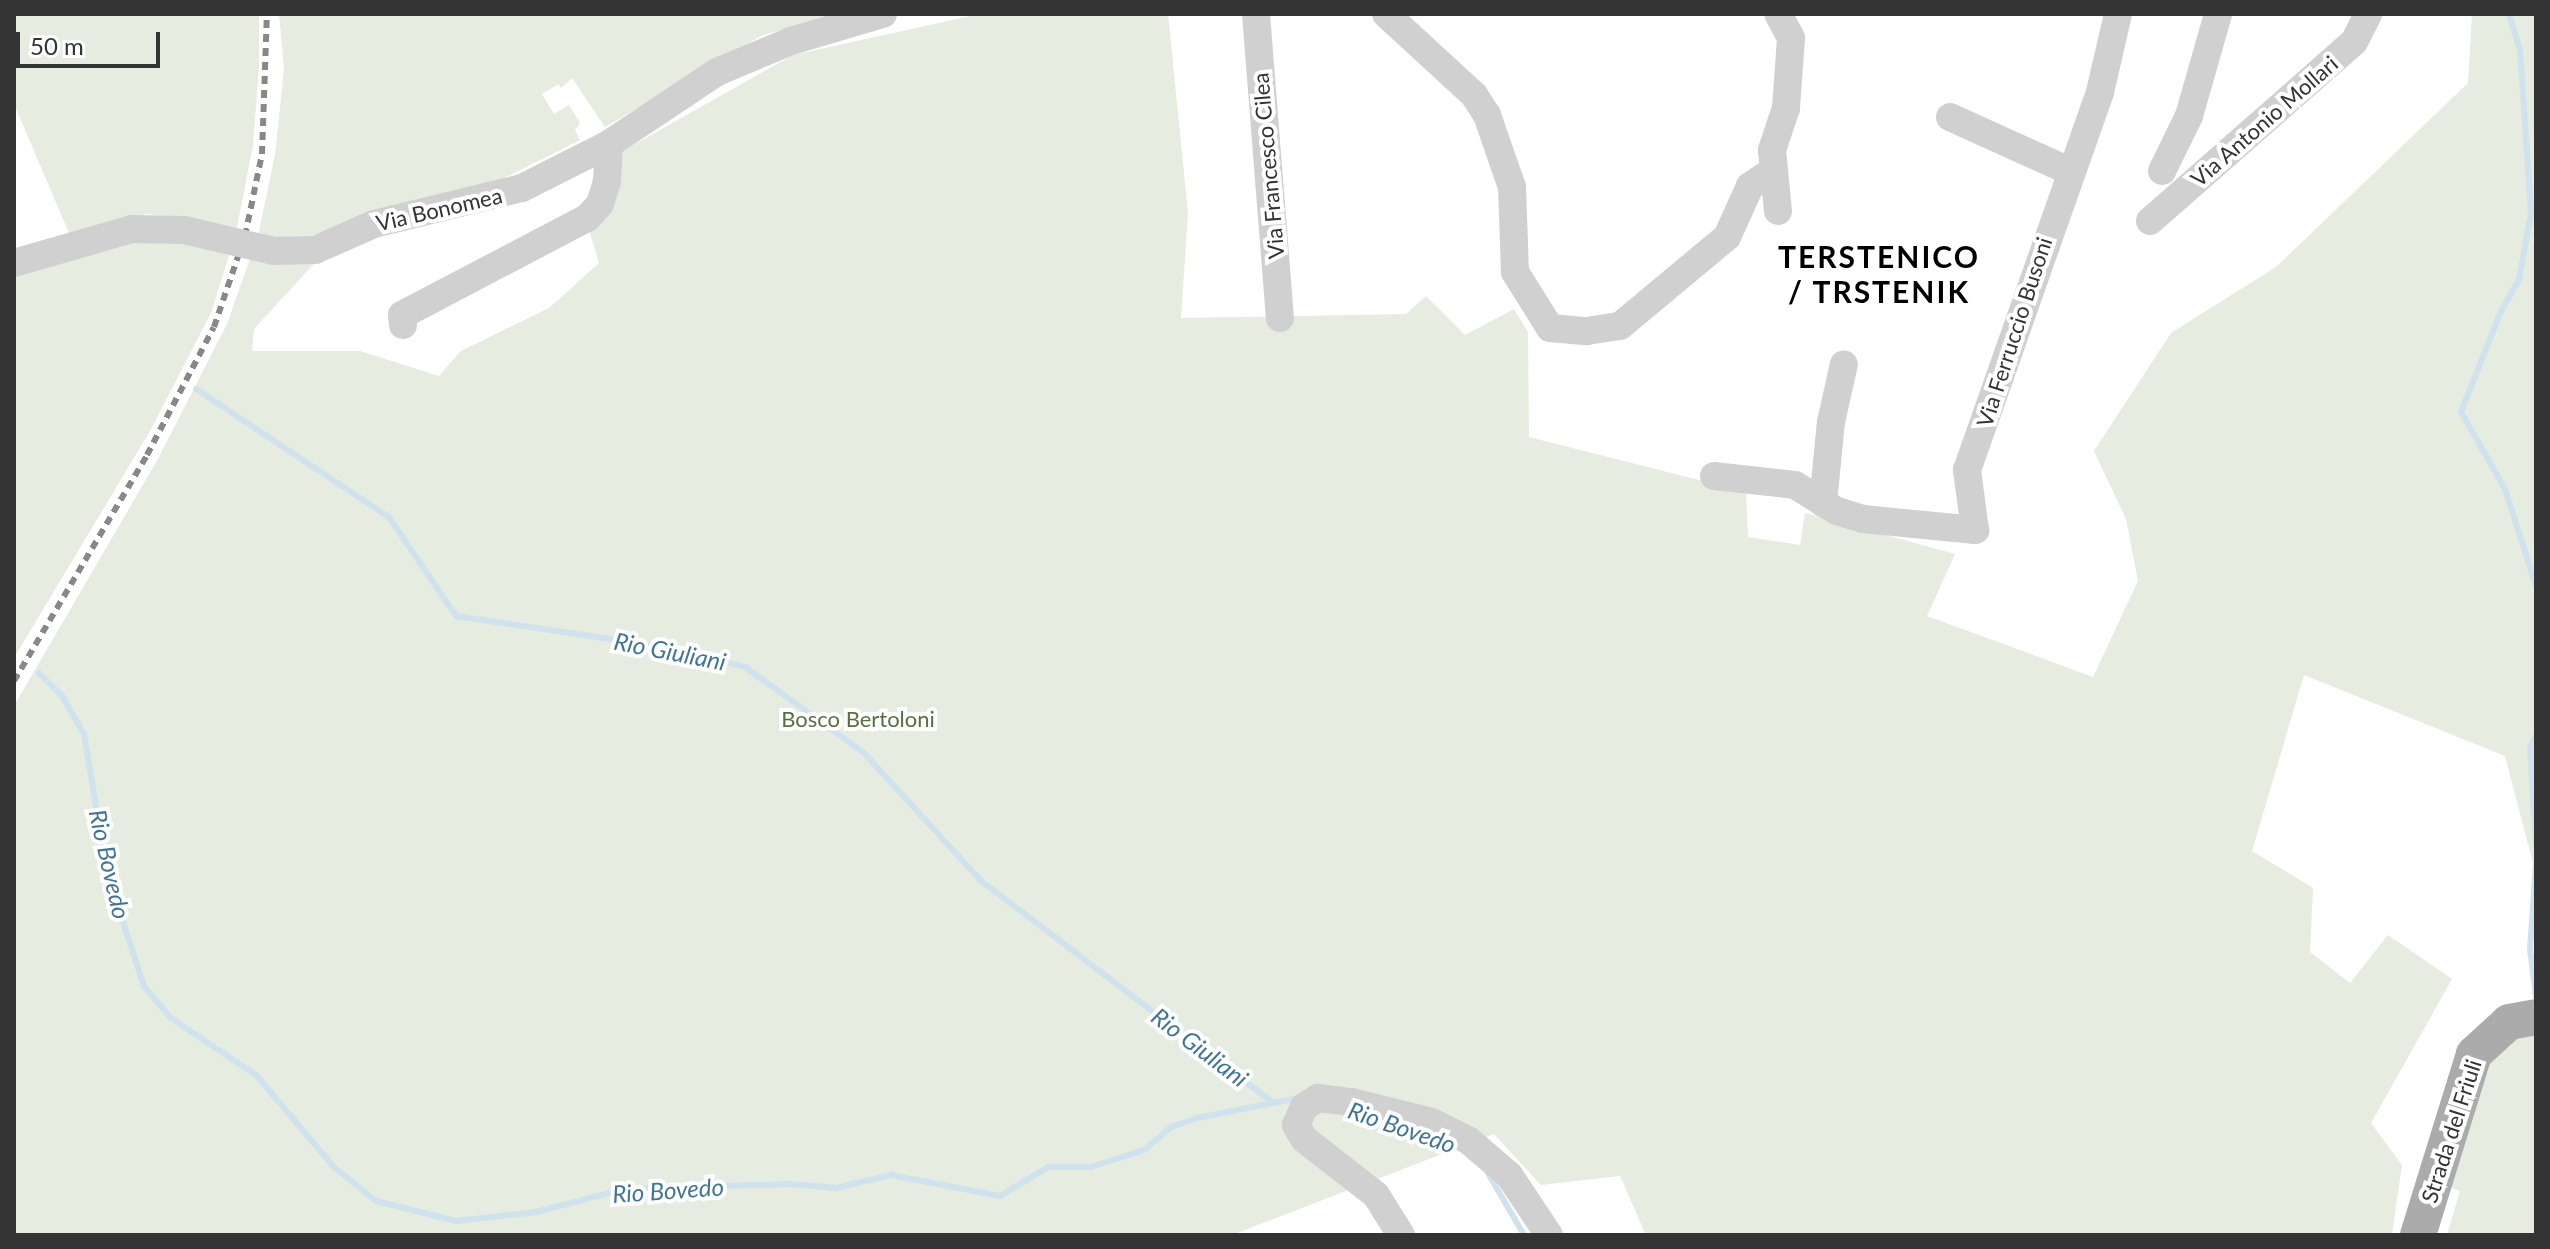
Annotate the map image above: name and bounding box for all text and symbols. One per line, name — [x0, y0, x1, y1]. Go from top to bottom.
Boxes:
scale bar — [20, 16, 164, 66]
text: 50 m — [30, 31, 84, 60]
street label: Via Antonio Mollari — [2185, 50, 2343, 192]
street label: Via Francesco Cilea — [1247, 72, 1289, 260]
street label: Via Bonomea — [373, 182, 505, 236]
street label: Via Ferruccio Busoni — [1971, 234, 2057, 430]
district label: TERSTENICO / TRSTENIK — [1778, 238, 1980, 308]
water label: Rio Giuliani — [612, 626, 728, 676]
park label: Bosco Bertoloni — [781, 706, 935, 732]
water label: Rio Bovedo — [83, 806, 137, 922]
water label: Rio Giuliani — [1146, 1001, 1254, 1093]
street label: Strada del Friuli — [2415, 1056, 2487, 1206]
water label: Rio Bovedo — [1345, 1095, 1459, 1159]
water label: Rio Bovedo — [611, 1172, 725, 1208]

